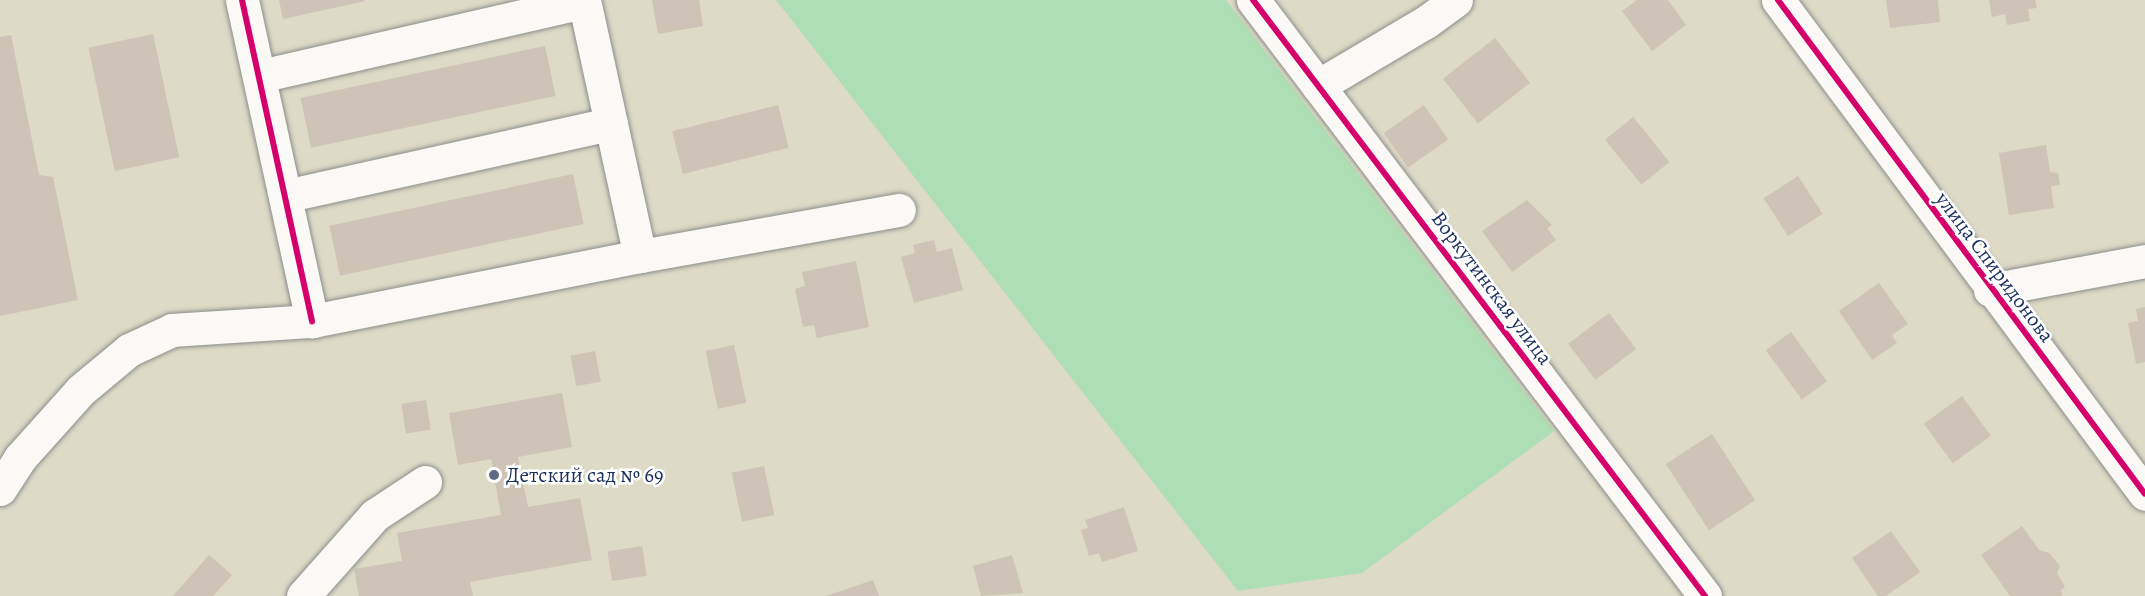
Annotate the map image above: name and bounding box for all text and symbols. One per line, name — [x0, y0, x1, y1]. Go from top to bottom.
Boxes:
street label: улица Спиридонова — [1930, 187, 2060, 347]
street label: Воркутинская улица — [1426, 206, 1558, 370]
place label: Детский сад № 69 — [506, 462, 664, 488]
marker: Детский сад № 69 — [487, 468, 501, 482]

